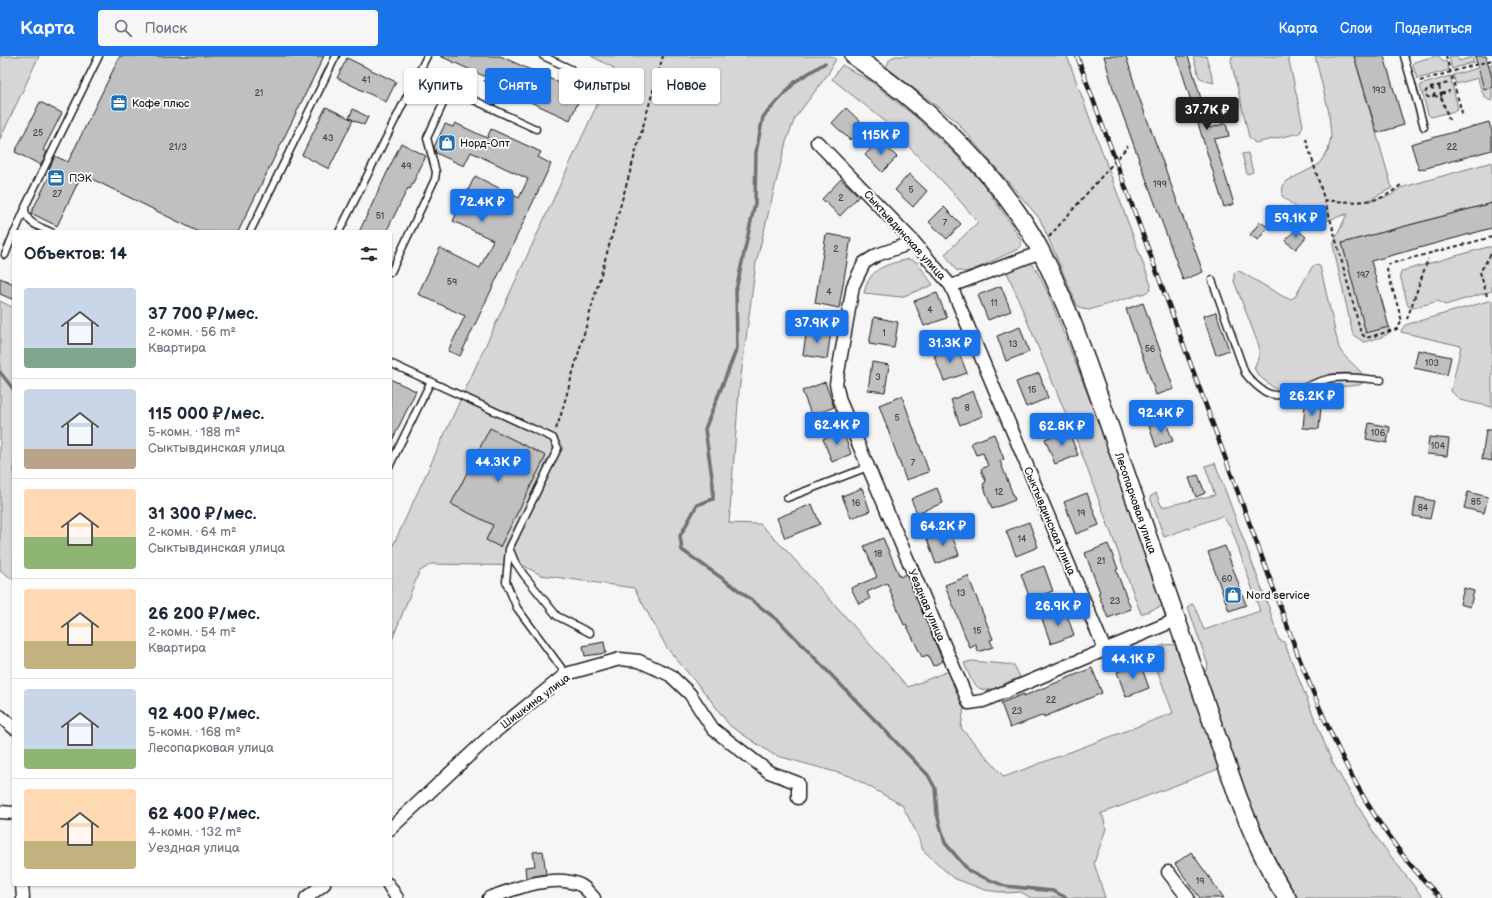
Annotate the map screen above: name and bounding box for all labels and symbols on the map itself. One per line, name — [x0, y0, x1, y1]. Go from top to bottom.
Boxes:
house number: 41 — [362, 75, 370, 86]
house number: 193 — [1372, 85, 1387, 96]
house number: 21 — [255, 88, 263, 99]
office icon: Кофе плюс — [109, 93, 129, 113]
place label: Кофе плюс — [132, 97, 190, 110]
pin: 37.7K ₽ — [1170, 97, 1244, 131]
pin: 115K ₽ — [848, 122, 914, 156]
house number: 25 — [33, 128, 43, 139]
house number: 43 — [322, 133, 334, 144]
shop icon: Норд-Опт — [437, 133, 457, 153]
place label: Норд-Опт — [460, 137, 510, 150]
house number: 21/3 — [169, 142, 188, 153]
house number: 22 — [1447, 142, 1458, 153]
house number: 49 — [401, 161, 411, 172]
office icon: ПЭК — [46, 168, 66, 188]
place label: ПЭК — [69, 172, 93, 185]
house number: 199 — [1153, 179, 1167, 190]
house number: 5 — [908, 185, 914, 196]
street label: Сыктывдинская улица — [861, 188, 949, 283]
house number: 27 — [52, 189, 62, 200]
pin: 72.4K ₽ — [445, 189, 519, 223]
house number: 2 — [838, 193, 844, 204]
pin: 59.1K ₽ — [1259, 205, 1333, 239]
house number: 51 — [376, 211, 384, 222]
house number: 7 — [943, 218, 948, 229]
house number: 2 — [833, 244, 839, 255]
house number: 197 — [1356, 270, 1370, 281]
house number: 59 — [447, 277, 457, 288]
house number: 4 — [826, 287, 832, 298]
house number: 11 — [991, 298, 997, 309]
house number: 4 — [927, 305, 933, 316]
pin: 37.9K ₽ — [780, 310, 854, 344]
house number: 1 — [882, 328, 886, 339]
pin: 31.3K ₽ — [913, 330, 987, 364]
house number: 13 — [1008, 339, 1018, 350]
house number: 56 — [1145, 344, 1156, 355]
house number: 103 — [1425, 358, 1440, 369]
house number: 3 — [875, 372, 881, 383]
pin: 26.2K ₽ — [1275, 383, 1349, 417]
house number: 15 — [1028, 385, 1036, 396]
pin: 92.4K ₽ — [1124, 400, 1198, 434]
house number: 8 — [964, 403, 970, 414]
pin: 62.4K ₽ — [800, 412, 874, 446]
house number: 5 — [894, 413, 900, 424]
pin: 62.8K ₽ — [1025, 413, 1099, 447]
house number: 106 — [1371, 428, 1386, 439]
house number: 104 — [1431, 441, 1446, 452]
pin: 44.3K ₽ — [461, 449, 535, 483]
street label: Лесопарковая улица — [1112, 450, 1159, 556]
house number: 7 — [911, 458, 916, 469]
street label: Сыктывдинская улица — [1021, 465, 1078, 578]
house number: 12 — [995, 487, 1004, 498]
house number: 85 — [1471, 497, 1481, 508]
house number: 16 — [852, 498, 861, 509]
house number: 84 — [1418, 503, 1429, 514]
house number: 19 — [1077, 508, 1085, 519]
pin: 64.2K ₽ — [906, 513, 980, 547]
house number: 14 — [1018, 534, 1027, 545]
house number: 18 — [874, 549, 882, 560]
house number: 21 — [1097, 556, 1105, 567]
street label: Уездная улица — [905, 567, 948, 644]
house number: 60 — [1222, 574, 1232, 585]
shop icon: Nord service — [1223, 585, 1243, 605]
house number: 13 — [956, 588, 966, 599]
place label: Nord service — [1246, 589, 1310, 602]
pin: 26.9K ₽ — [1021, 593, 1095, 627]
house number: 23 — [1110, 596, 1121, 607]
house number: 15 — [973, 626, 981, 637]
pin: 44.1K ₽ — [1096, 646, 1170, 680]
street label: Шишкина улица — [498, 671, 573, 732]
house number: 22 — [1046, 695, 1057, 706]
house number: 23 — [1012, 706, 1023, 717]
house number: 19 — [1196, 876, 1204, 887]

